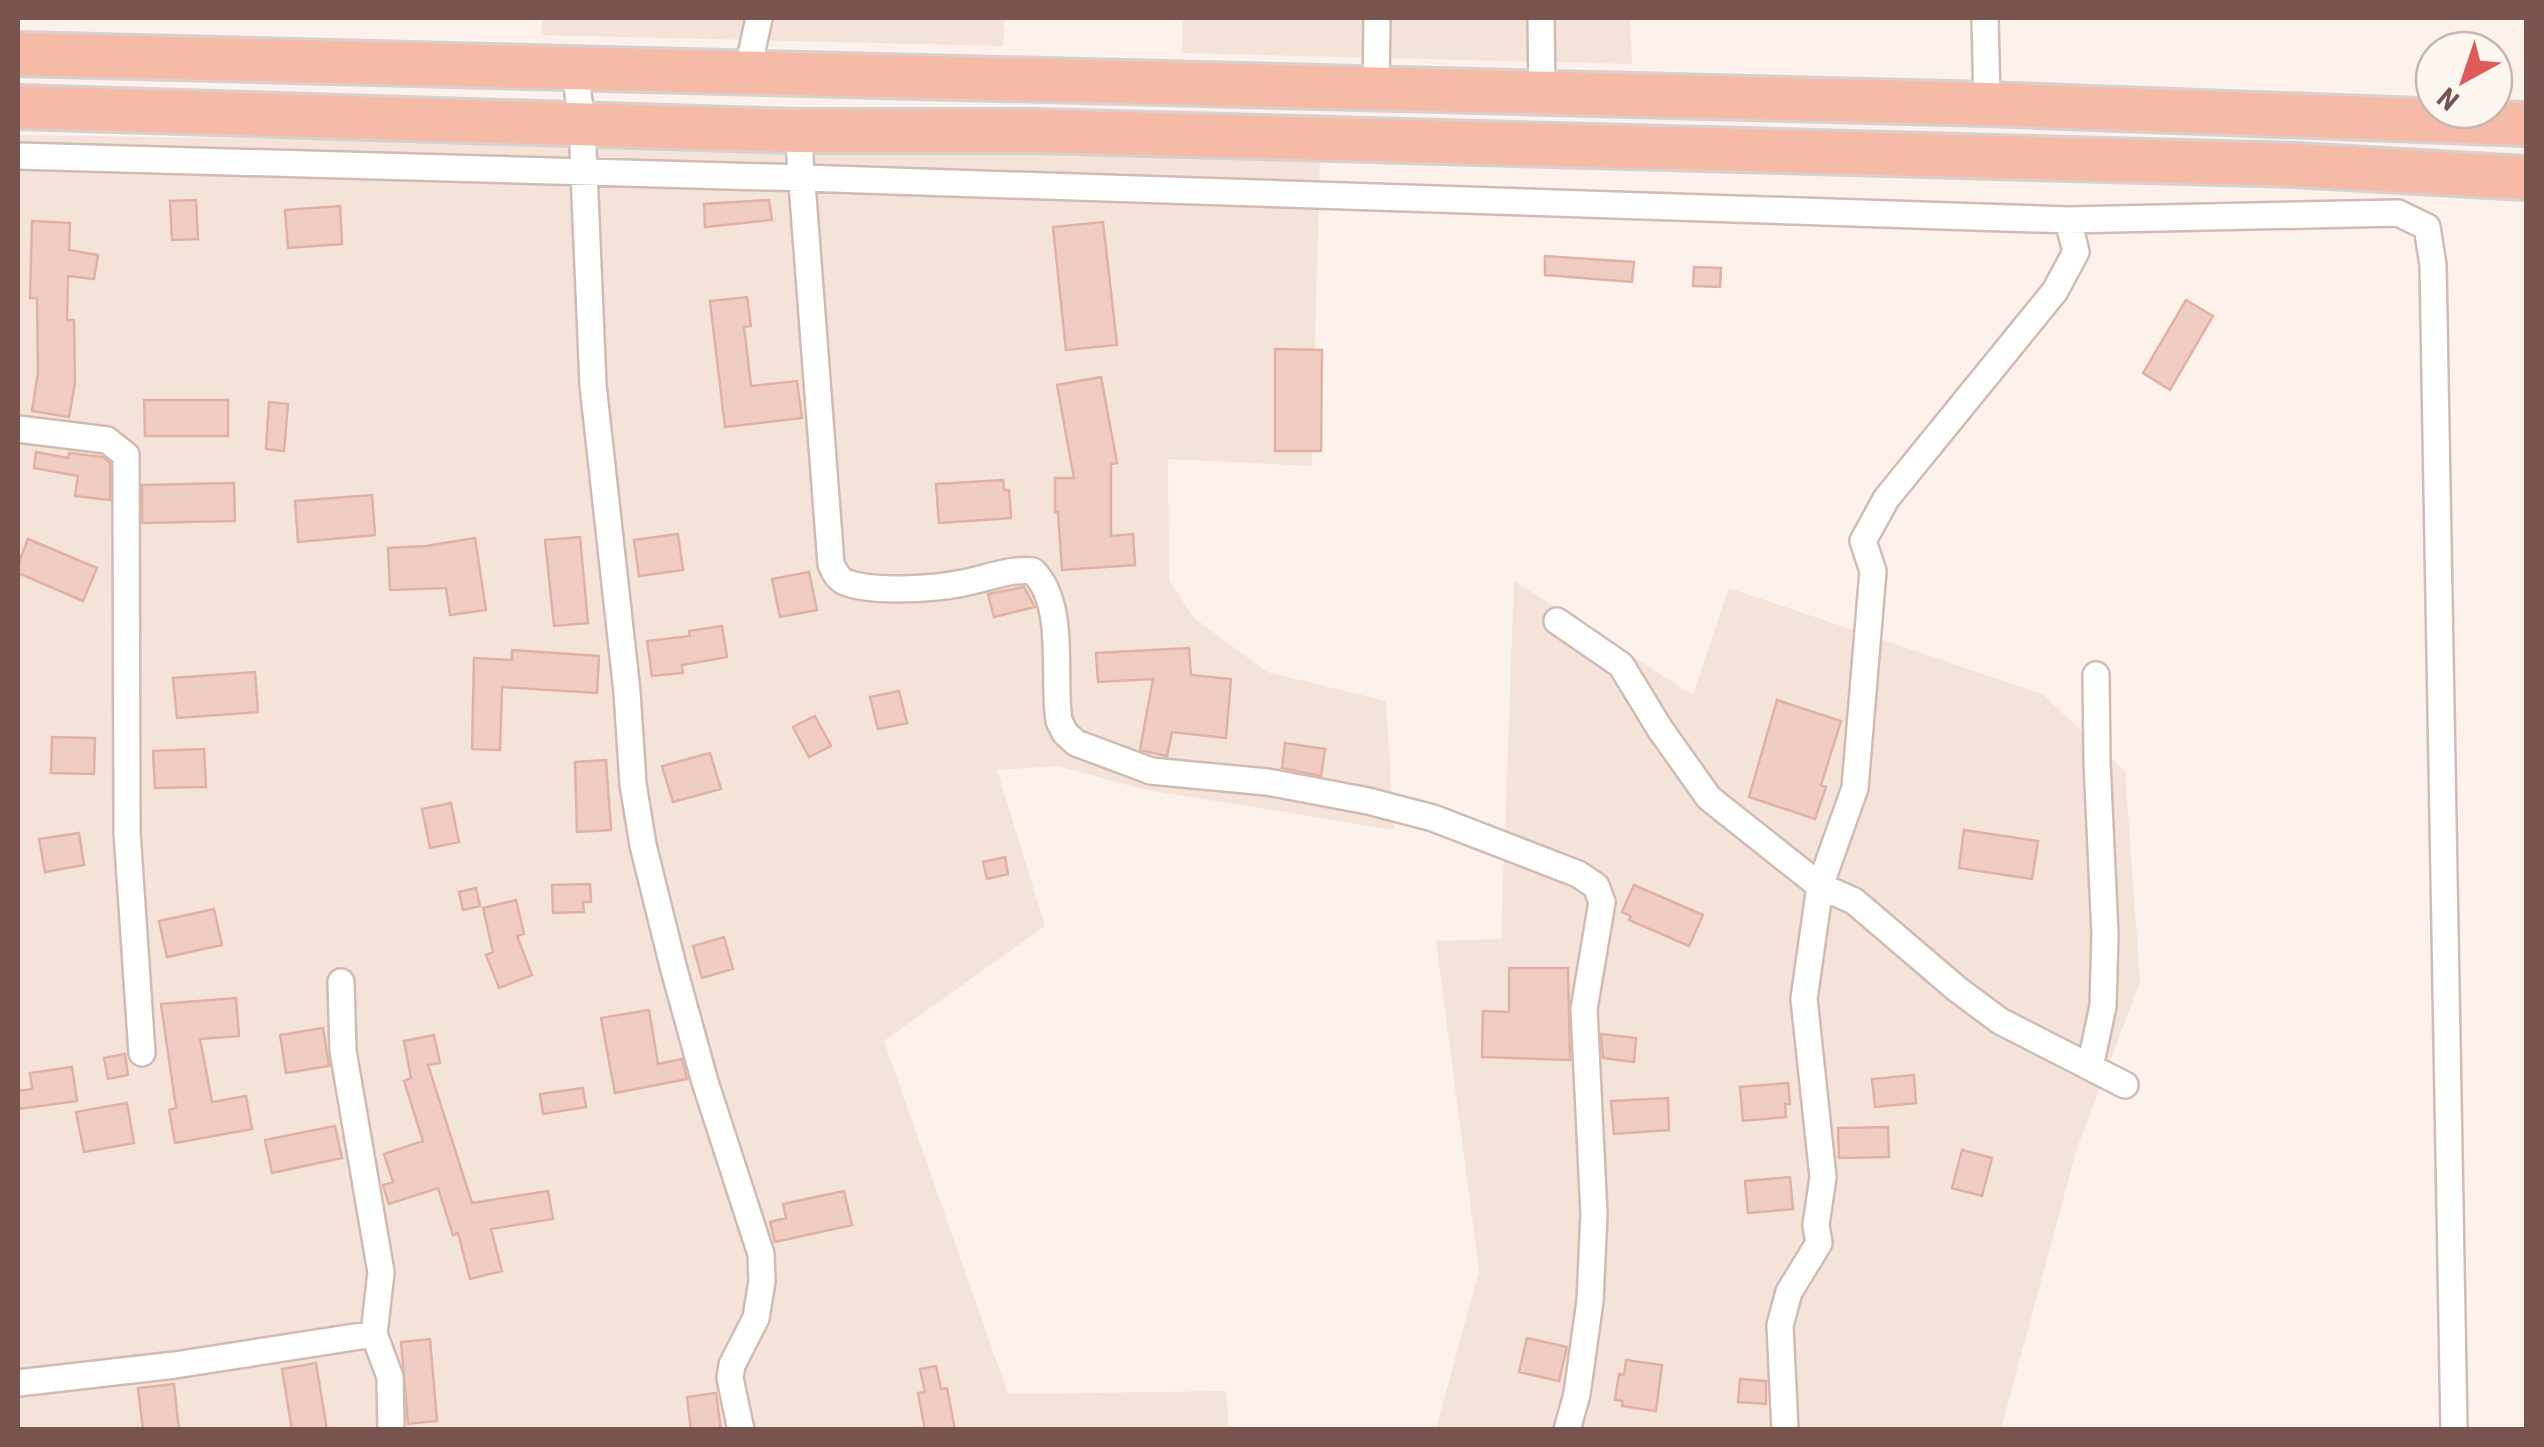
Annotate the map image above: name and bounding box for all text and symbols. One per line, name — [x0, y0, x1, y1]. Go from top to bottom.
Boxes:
north arrow — [2414, 30, 2514, 130]
text: N — [2431, 81, 2465, 117]

